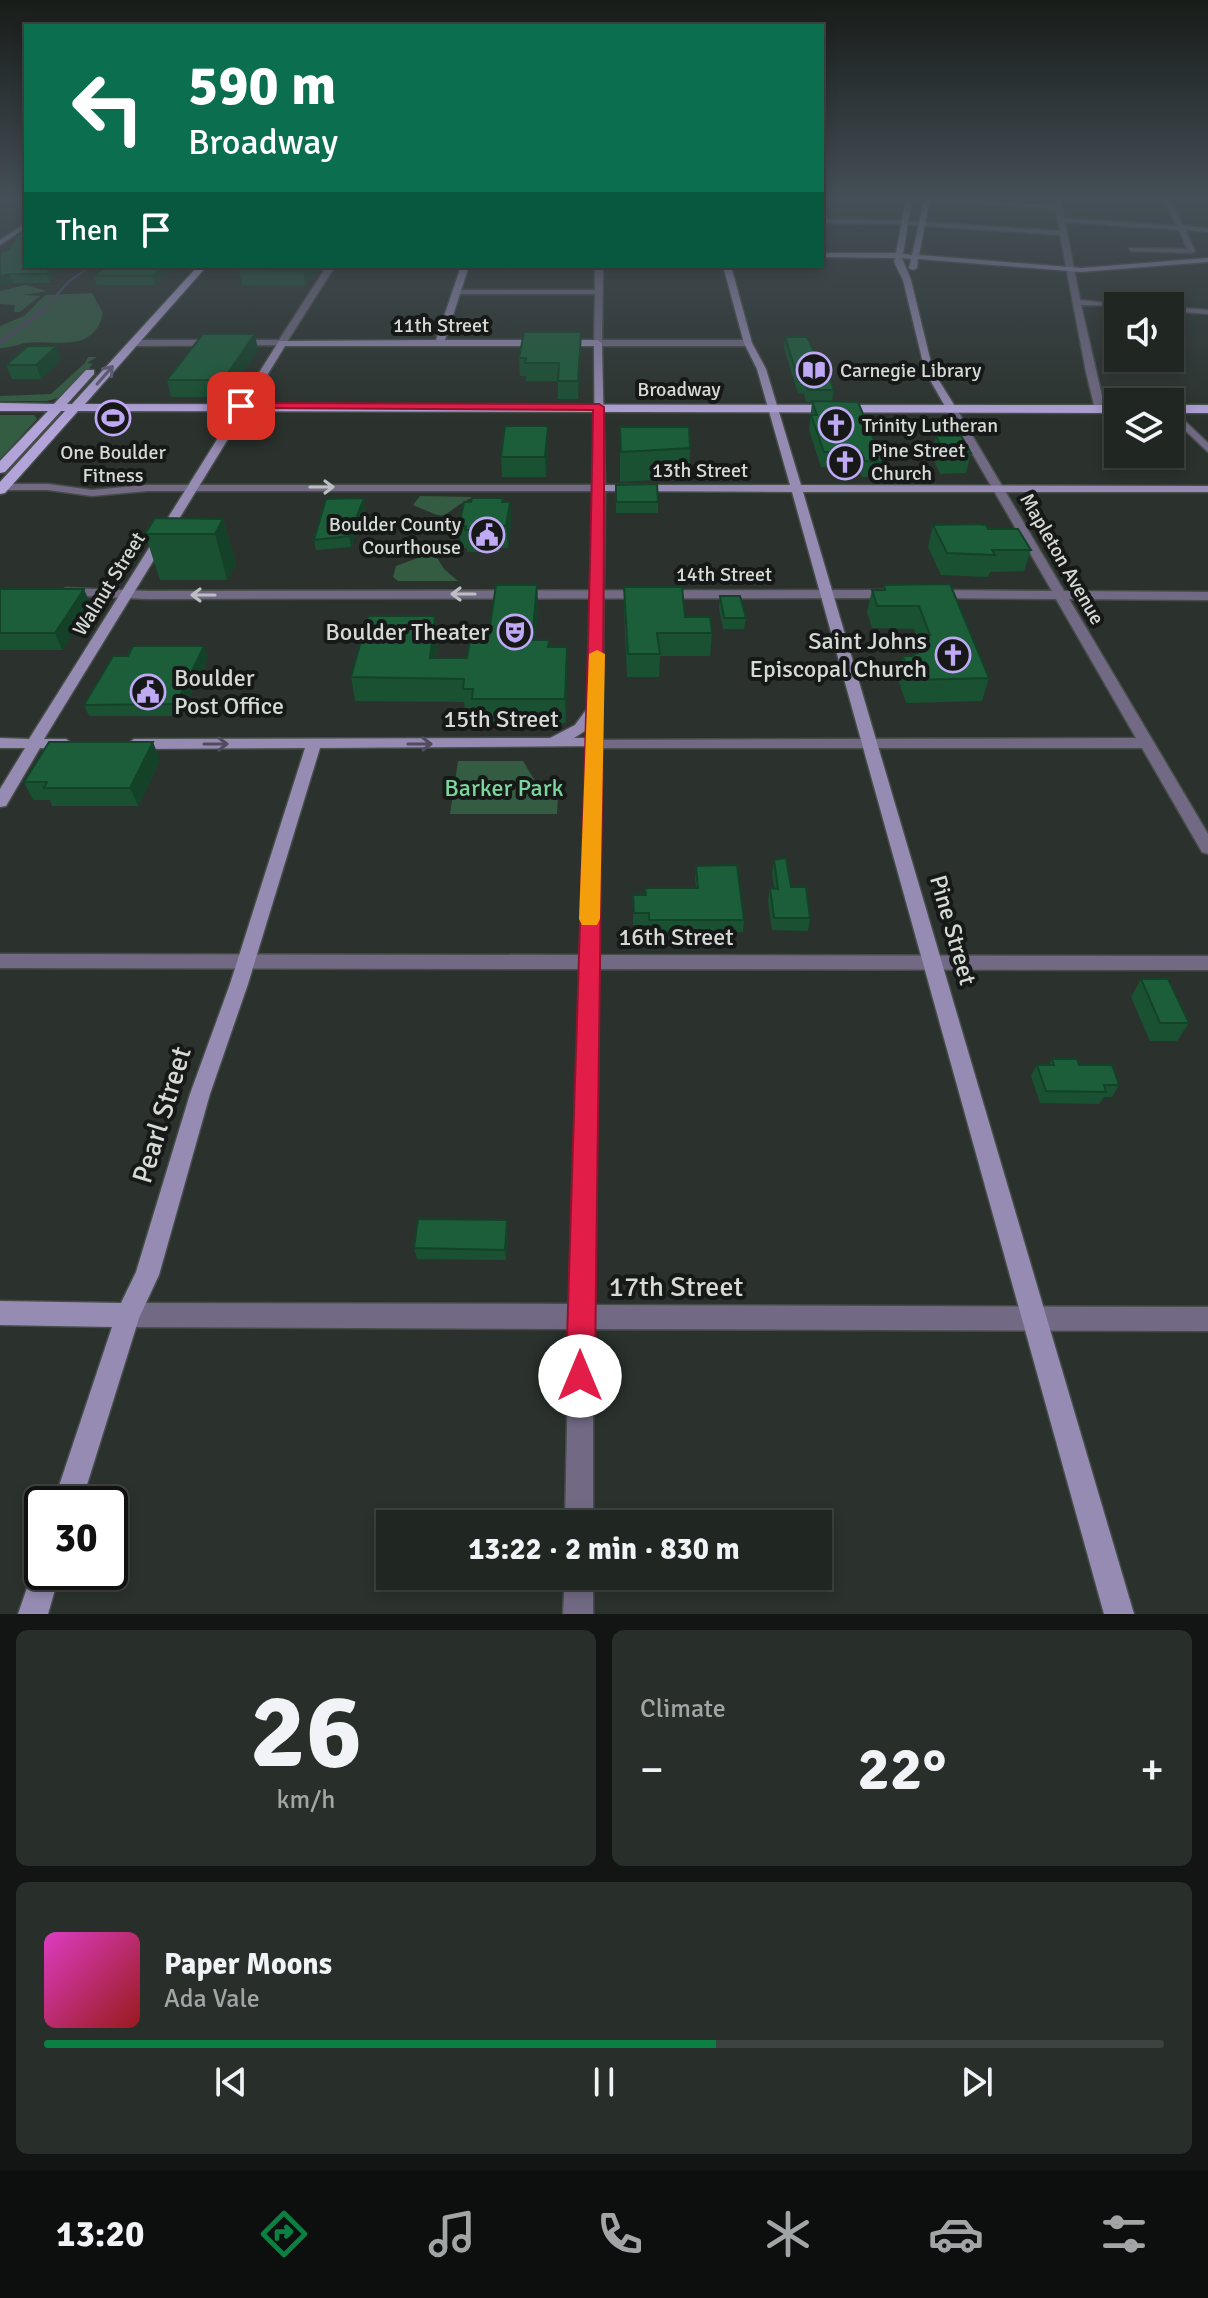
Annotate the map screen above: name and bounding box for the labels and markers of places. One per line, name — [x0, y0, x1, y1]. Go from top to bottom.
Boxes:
library icon: Carnegie Library — [795, 351, 833, 389]
place label: Carnegie Library — [840, 358, 982, 383]
pin — [207, 372, 275, 440]
sports icon: One Boulder Fitness — [94, 399, 132, 437]
church icon: Trinity Lutheran — [817, 406, 855, 444]
place label: Trinity Lutheran — [862, 413, 998, 438]
place label: Pine Street Church — [871, 438, 965, 486]
place label: One Boulder Fitness — [60, 440, 166, 488]
church icon: Pine Street Church — [826, 443, 864, 481]
place label: Boulder County Courthouse — [329, 512, 462, 560]
public building icon: Boulder County Courthouse — [468, 516, 506, 554]
theatre icon: Boulder Theater — [496, 613, 534, 651]
place label: Boulder Theater — [325, 617, 489, 647]
place label: Saint Johns Episcopal Church — [749, 626, 927, 684]
church icon: Saint Johns Episcopal Church — [934, 636, 972, 674]
place label: Boulder Post Office — [174, 663, 284, 721]
public building icon: Boulder Post Office — [129, 673, 167, 711]

